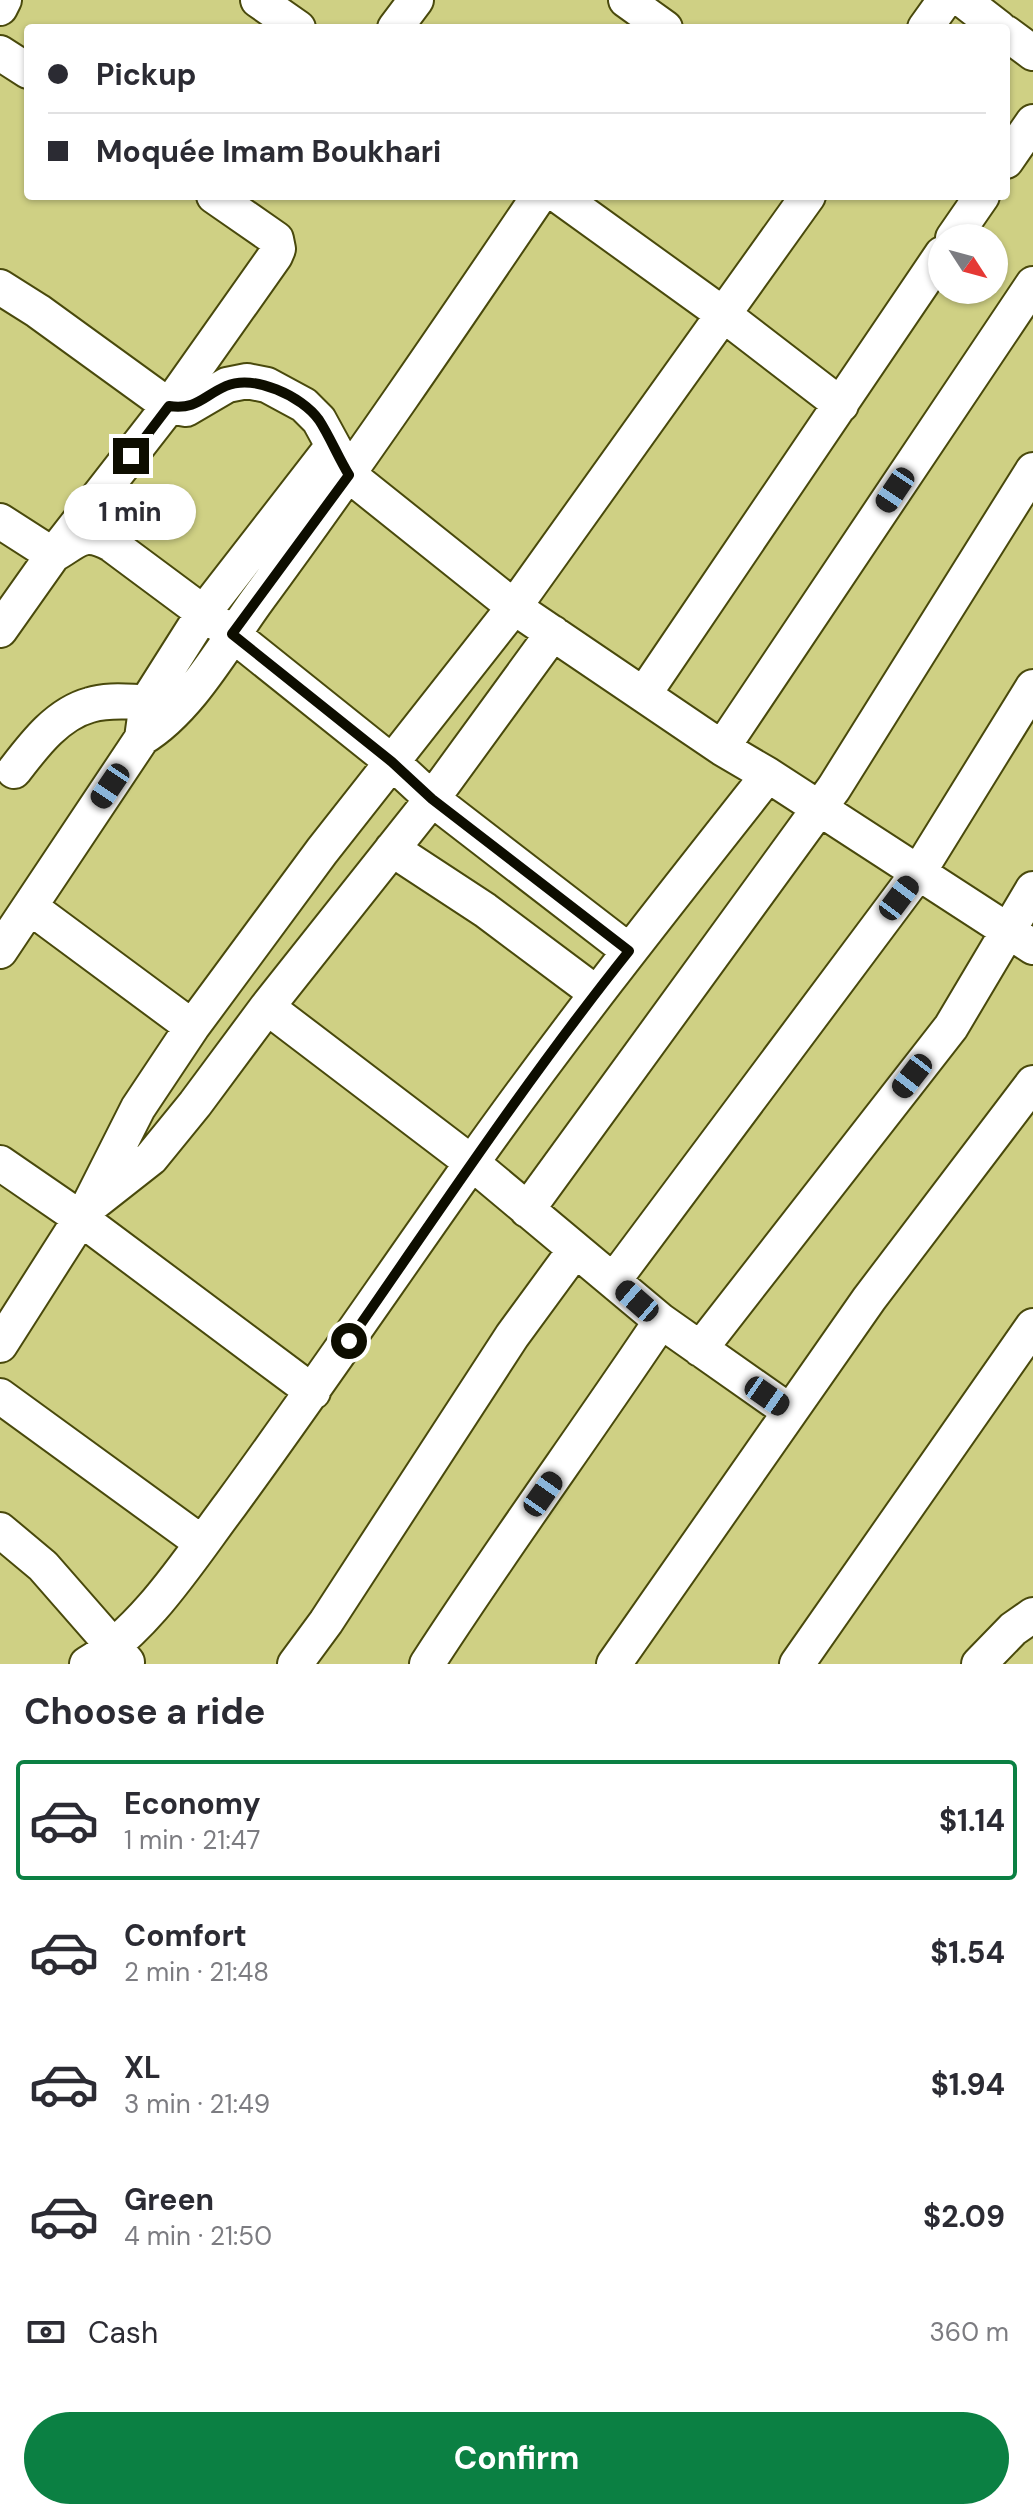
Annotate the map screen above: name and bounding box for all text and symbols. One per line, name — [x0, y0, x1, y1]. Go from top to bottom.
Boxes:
text: Pickup — [96, 55, 196, 94]
text: Moquée Imam Boukhari — [96, 132, 441, 171]
north arrow — [928, 224, 1008, 304]
map controls — [928, 224, 1008, 304]
route end — [113, 438, 149, 474]
car — [872, 463, 918, 517]
callout: 1 min — [65, 484, 197, 540]
text: 1 min — [98, 495, 162, 529]
car — [87, 759, 133, 813]
car — [875, 872, 923, 924]
car — [888, 1050, 936, 1102]
car — [611, 1276, 663, 1326]
route start — [331, 1323, 367, 1359]
car — [740, 1372, 794, 1420]
car — [519, 1467, 567, 1521]
text: Choose a ride — [24, 1688, 265, 1735]
icon: car — [28, 1784, 100, 1856]
text: Economy — [124, 1784, 261, 1823]
text: $1.14 — [939, 1801, 1005, 1840]
text: 1 min · 21:47 — [124, 1823, 260, 1857]
icon: car — [28, 1916, 100, 1988]
text: Comfort — [124, 1916, 247, 1955]
text: $1.54 — [930, 1933, 1005, 1972]
text: 2 min · 21:48 — [124, 1955, 269, 1989]
icon: car — [28, 2048, 100, 2120]
text: XL — [124, 2048, 161, 2087]
text: $1.94 — [931, 2065, 1005, 2104]
text: 3 min · 21:49 — [124, 2087, 270, 2121]
icon: car — [28, 2180, 100, 2252]
text: Green — [124, 2180, 214, 2219]
text: $2.09 — [923, 2197, 1005, 2236]
text: 4 min · 21:50 — [124, 2219, 272, 2253]
icon: cash — [24, 2310, 68, 2354]
text: Cash — [88, 2313, 158, 2352]
text: 360 m — [929, 2315, 1009, 2349]
button: Confirm — [24, 2412, 1009, 2504]

